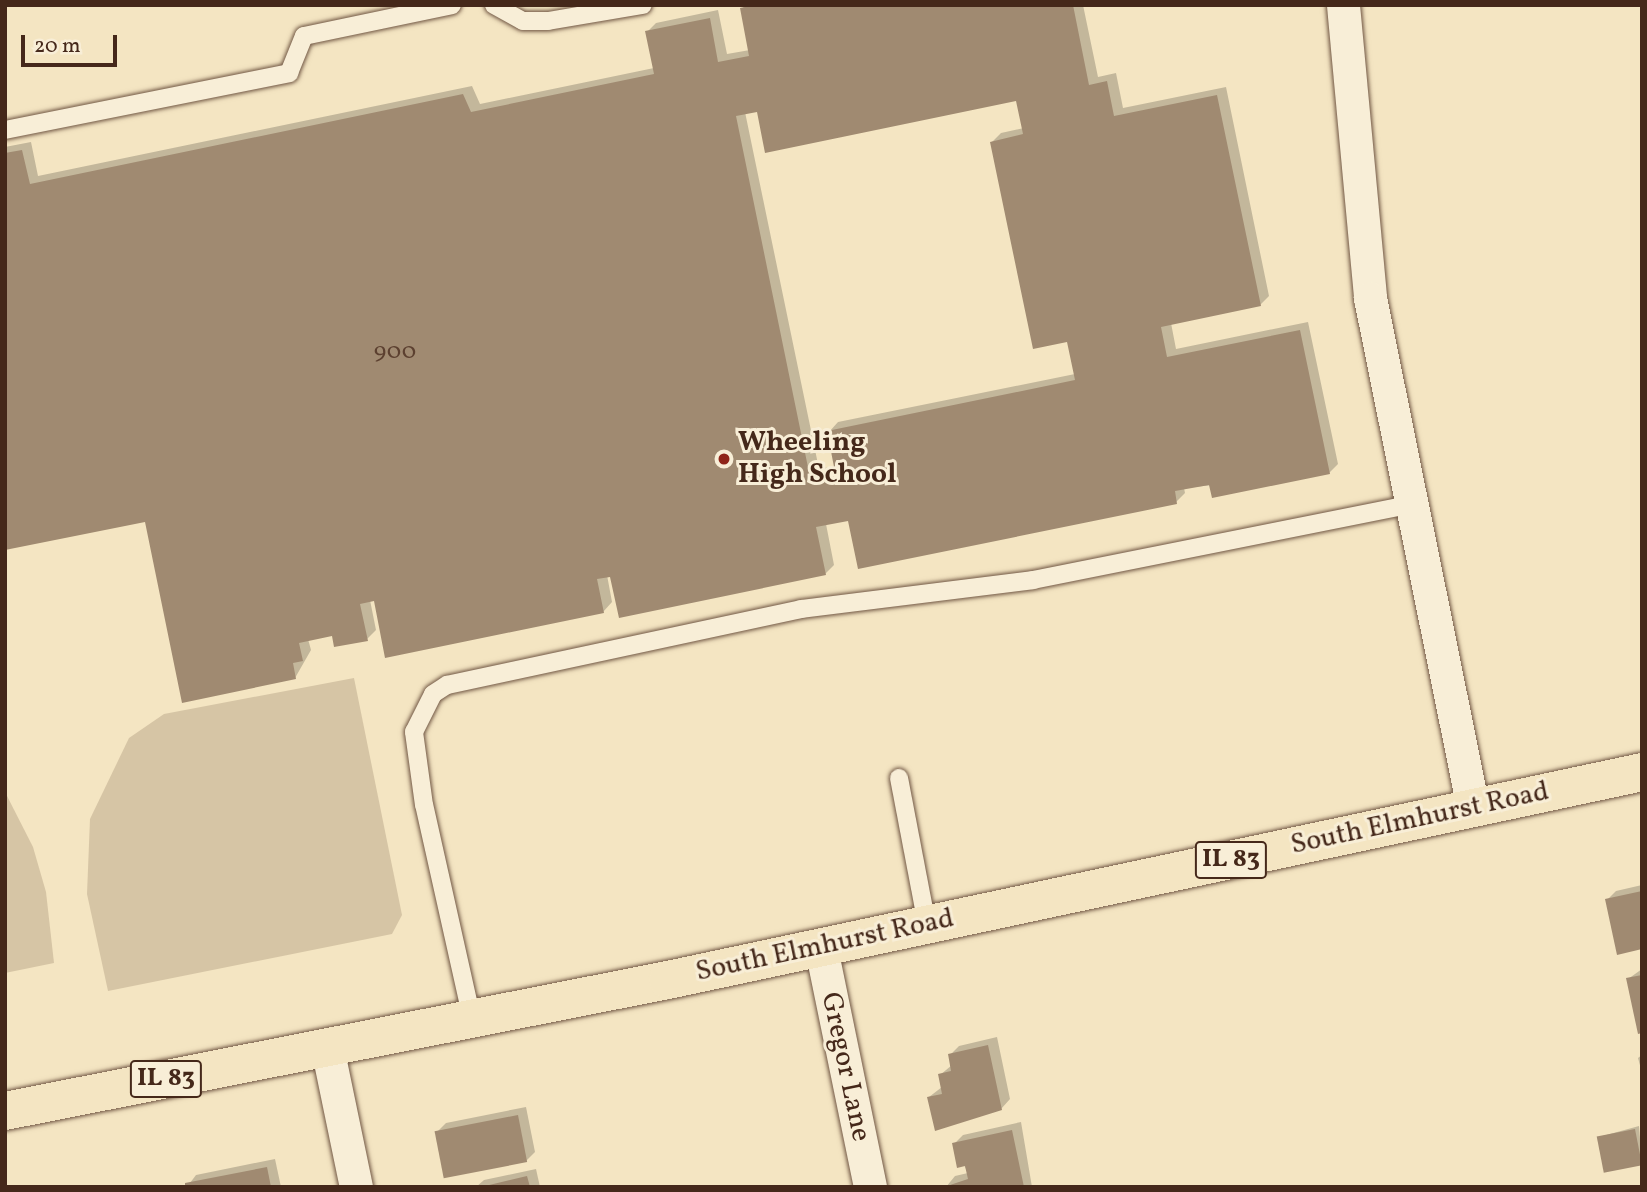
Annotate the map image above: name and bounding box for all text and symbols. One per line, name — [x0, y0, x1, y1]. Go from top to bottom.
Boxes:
scale bar — [24, 21, 121, 65]
text: 20 m — [34, 32, 80, 61]
house number: 900 — [374, 339, 416, 367]
place label: Wheeling High School — [738, 426, 896, 492]
marker: Wheeling High School — [716, 451, 732, 467]
street label: South Elmhurst Road — [1288, 775, 1552, 863]
road number: IL 83 — [1194, 838, 1268, 882]
street label: South Elmhurst Road — [693, 902, 957, 990]
street label: Gregor Lane — [813, 989, 877, 1145]
road number: IL 83 — [129, 1056, 203, 1102]

